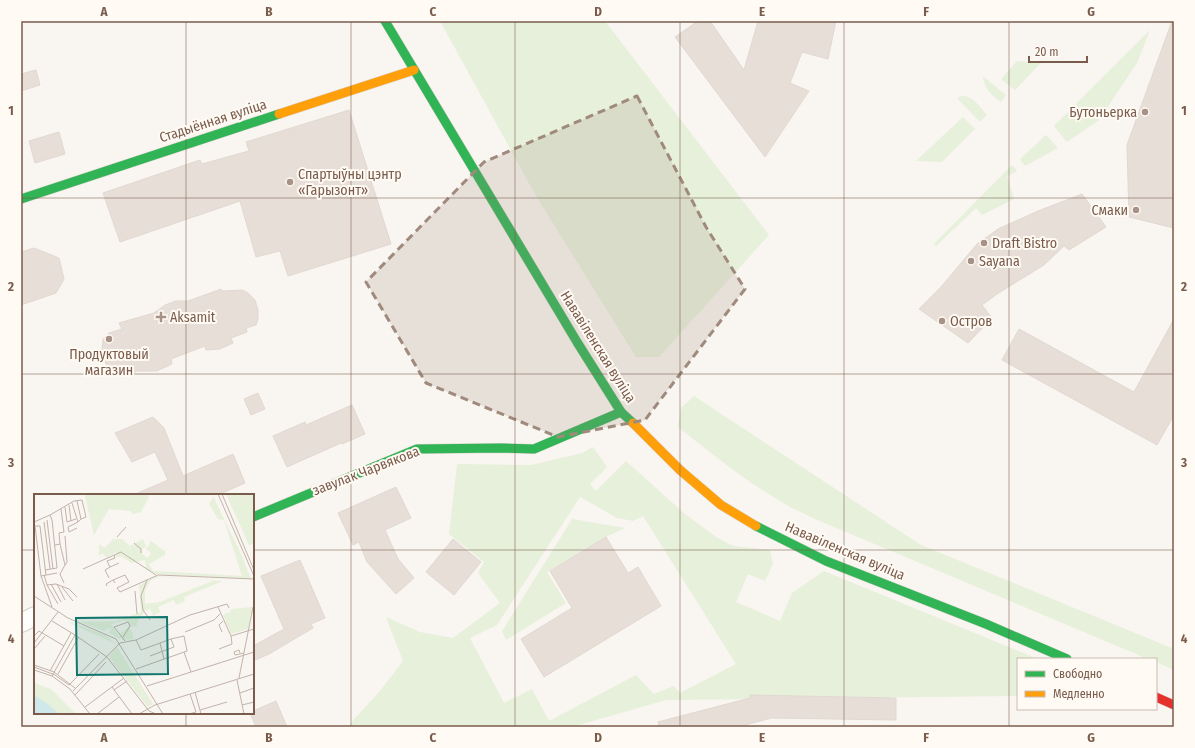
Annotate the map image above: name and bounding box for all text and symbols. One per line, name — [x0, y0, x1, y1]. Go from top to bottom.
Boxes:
text: A — [99, 4, 108, 19]
text: B — [265, 4, 273, 19]
text: C — [430, 4, 437, 19]
text: D — [594, 4, 602, 19]
text: E — [759, 4, 765, 19]
text: F — [923, 4, 929, 19]
text: G — [1087, 4, 1095, 19]
scale bar — [1029, 38, 1087, 64]
text: 20 m — [1035, 45, 1059, 59]
street label: Стадыённая вуліца — [157, 96, 269, 146]
text: 1 — [8, 103, 14, 118]
text: 1 — [1181, 103, 1187, 118]
place label: Бутоньерка — [1069, 104, 1137, 121]
marker: Бутоньерка — [1140, 107, 1150, 117]
place label: Спартыўны цэнтр «Гарызонт» — [298, 166, 402, 199]
marker: Спартыўны цэнтр «Гарызонт» — [285, 177, 295, 187]
place label: Смаки — [1091, 202, 1128, 219]
marker: Смаки — [1131, 205, 1141, 215]
place label: Draft Bistro — [992, 235, 1057, 252]
marker: Draft Bistro — [979, 238, 989, 248]
place label: Sayana — [979, 253, 1020, 270]
marker: Sayana — [966, 256, 976, 266]
text: 2 — [7, 279, 14, 294]
text: 2 — [1180, 279, 1187, 294]
street label: Нававіленская вуліца — [557, 288, 639, 406]
place label: Aksamit — [170, 309, 216, 326]
marker: Aksamit — [155, 311, 167, 323]
place label: Остров — [950, 313, 992, 330]
marker: Остров — [937, 316, 947, 326]
marker: Продуктовый магазин — [104, 334, 114, 344]
place label: Продуктовый магазин — [69, 346, 149, 379]
street label: завулак Чарвякова — [310, 443, 422, 499]
text: 3 — [7, 455, 14, 470]
text: 3 — [1180, 455, 1187, 470]
inset map — [34, 494, 254, 714]
street label: Нававіленская вуліца — [782, 518, 908, 584]
text: 4 — [8, 631, 15, 646]
text: 4 — [1181, 631, 1188, 646]
legend — [1017, 658, 1157, 710]
text: Свободно — [1053, 667, 1102, 681]
text: Медленно — [1053, 687, 1105, 701]
text: A — [99, 730, 108, 745]
text: B — [265, 730, 273, 745]
text: C — [430, 730, 437, 745]
text: D — [594, 730, 602, 745]
text: E — [759, 730, 765, 745]
text: F — [923, 730, 929, 745]
text: G — [1087, 730, 1095, 745]

